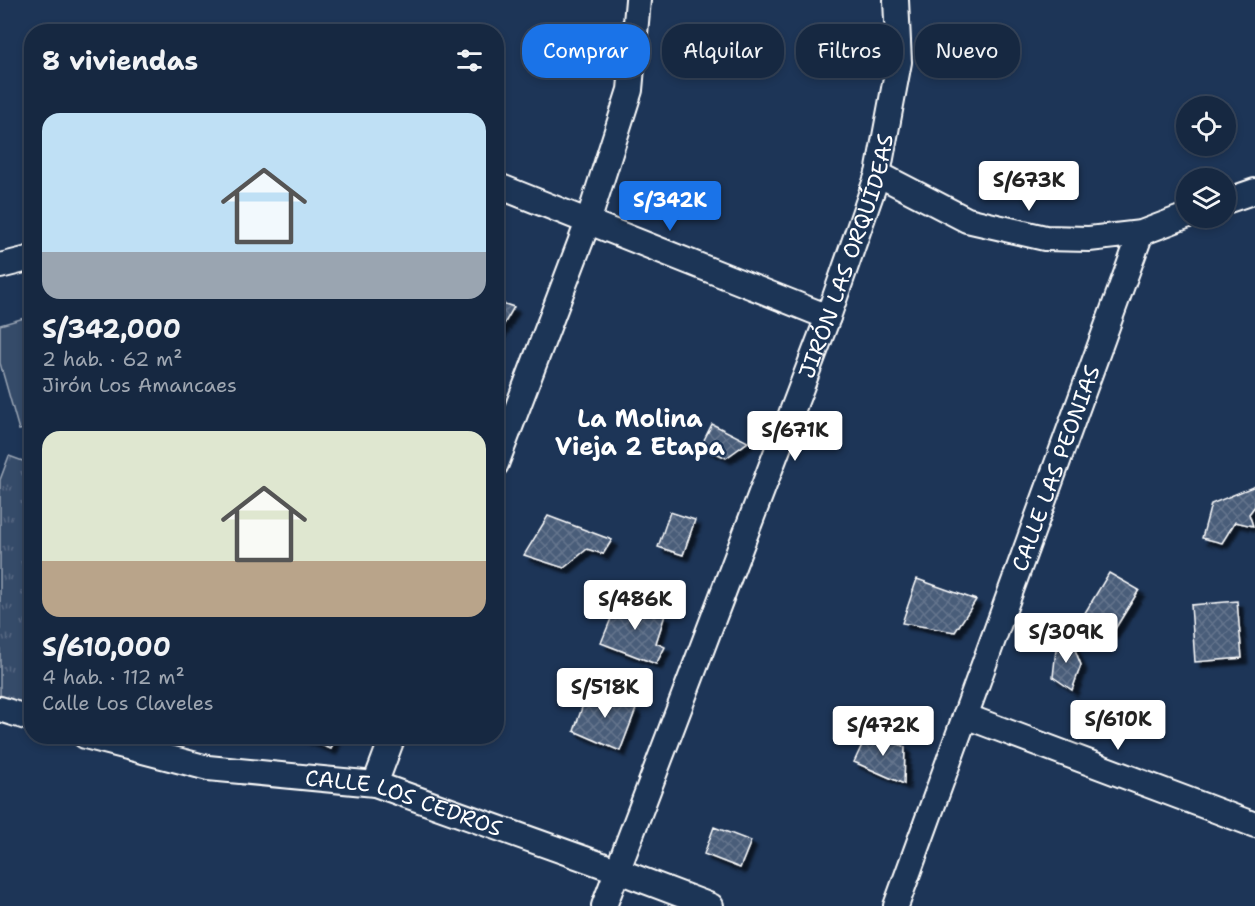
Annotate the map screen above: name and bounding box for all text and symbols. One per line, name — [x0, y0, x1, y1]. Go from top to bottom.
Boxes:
chip: Comprar — [522, 24, 650, 78]
chip: Alquilar — [662, 24, 784, 78]
chip: Filtros — [796, 24, 903, 78]
chip: Nuevo — [915, 24, 1020, 78]
text: 8 viviendas — [42, 43, 198, 78]
icon: filters — [453, 44, 486, 77]
map controls — [1176, 96, 1236, 228]
button: locate — [1176, 96, 1236, 156]
street label: JIRÓN LAS ORQUÍDEAS — [792, 131, 900, 383]
icon: home — [210, 152, 318, 260]
pin: S/673K — [980, 161, 1078, 212]
text: S/673K — [993, 167, 1065, 193]
button: layers — [1176, 168, 1236, 228]
pin: S/342K — [621, 181, 719, 232]
text: S/342K — [633, 187, 707, 213]
text: S/342,000 — [42, 311, 181, 346]
text: 2 hab. · 62 m² — [42, 346, 183, 372]
street label: CALLE LAS PEONIAS — [1005, 361, 1107, 575]
text: Jirón Los Amancaes — [42, 372, 237, 398]
district label: La Molina Vieja 2 Etapa — [555, 403, 726, 463]
pin: S/671K — [746, 411, 844, 462]
text: S/671K — [761, 417, 829, 443]
icon: home — [210, 470, 318, 578]
pin: S/486K — [586, 580, 684, 631]
text: S/486K — [598, 586, 672, 612]
pin: S/309K — [1017, 613, 1115, 664]
text: S/309K — [1029, 619, 1103, 645]
text: S/610,000 — [42, 629, 171, 664]
text: 4 hab. · 112 m² — [42, 664, 185, 690]
pin: S/518K — [556, 668, 654, 719]
text: S/518K — [571, 674, 639, 700]
text: Calle Los Claveles — [42, 690, 214, 716]
pin: S/610K — [1069, 700, 1167, 751]
pin: S/472K — [834, 706, 932, 757]
text: S/610K — [1084, 706, 1152, 732]
text: S/472K — [847, 712, 919, 738]
street label: CALLE LOS CEDROS — [304, 763, 506, 843]

